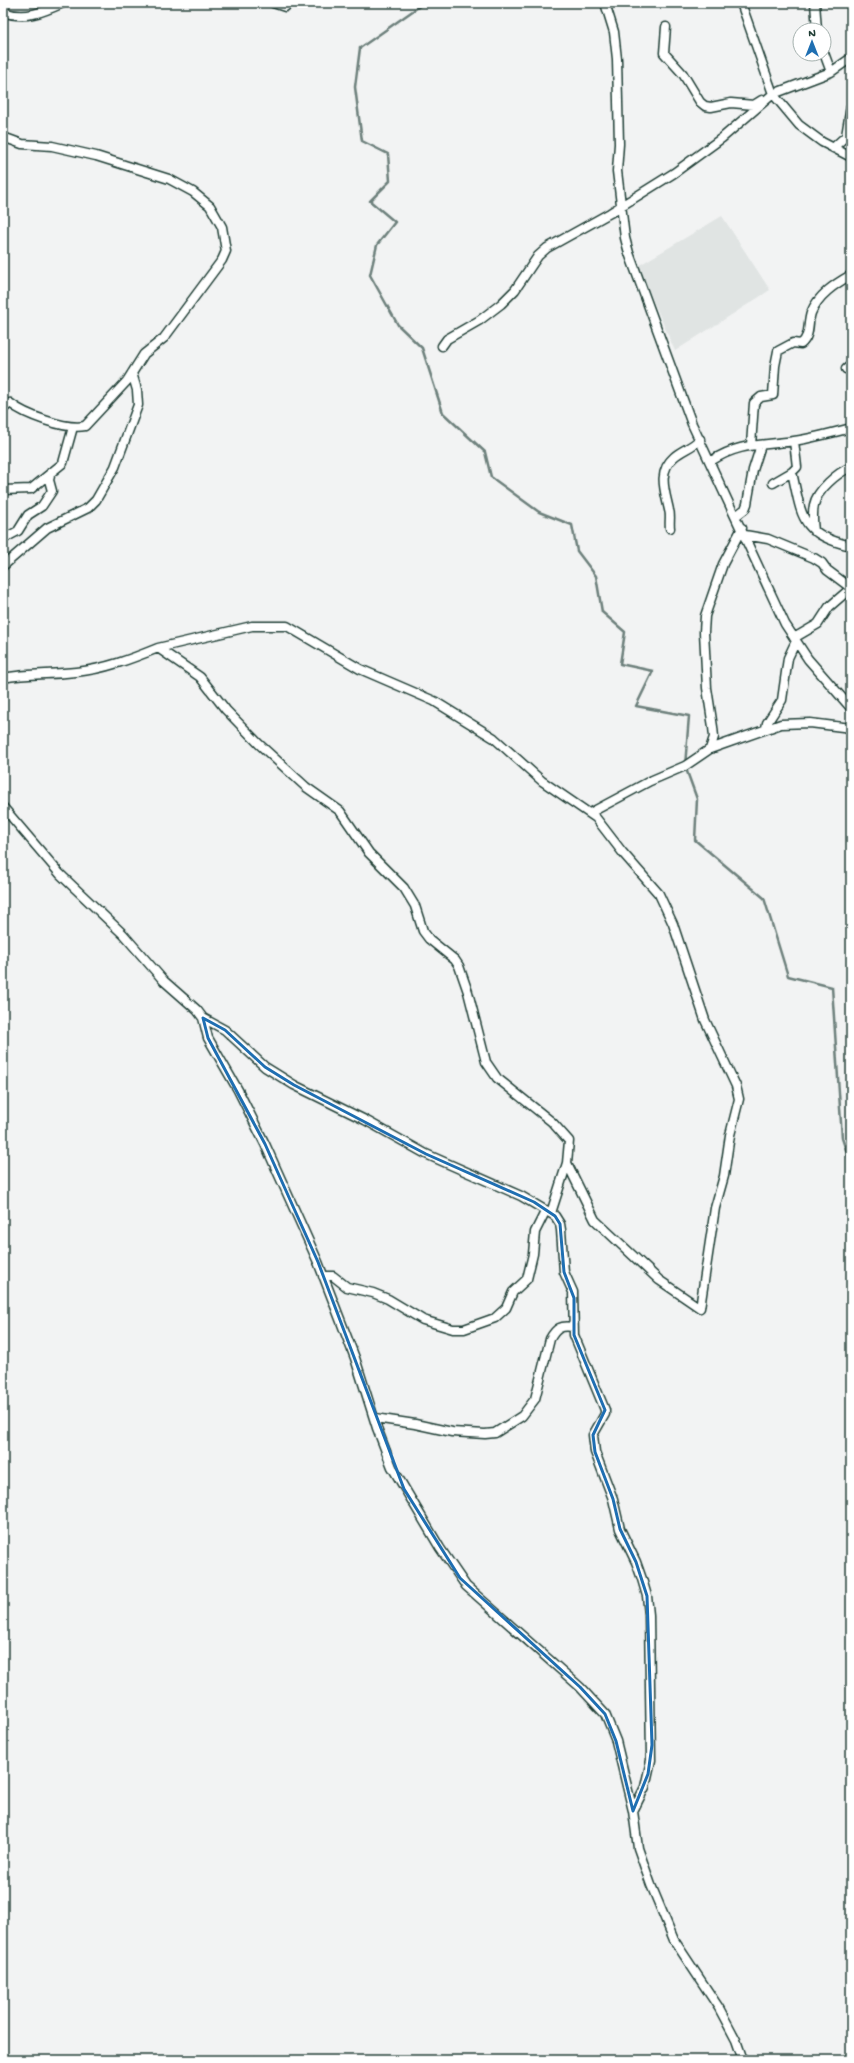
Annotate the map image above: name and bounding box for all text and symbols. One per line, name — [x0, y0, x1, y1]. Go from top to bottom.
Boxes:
north arrow — [792, 22, 832, 62]
text: N — [808, 28, 816, 40]

